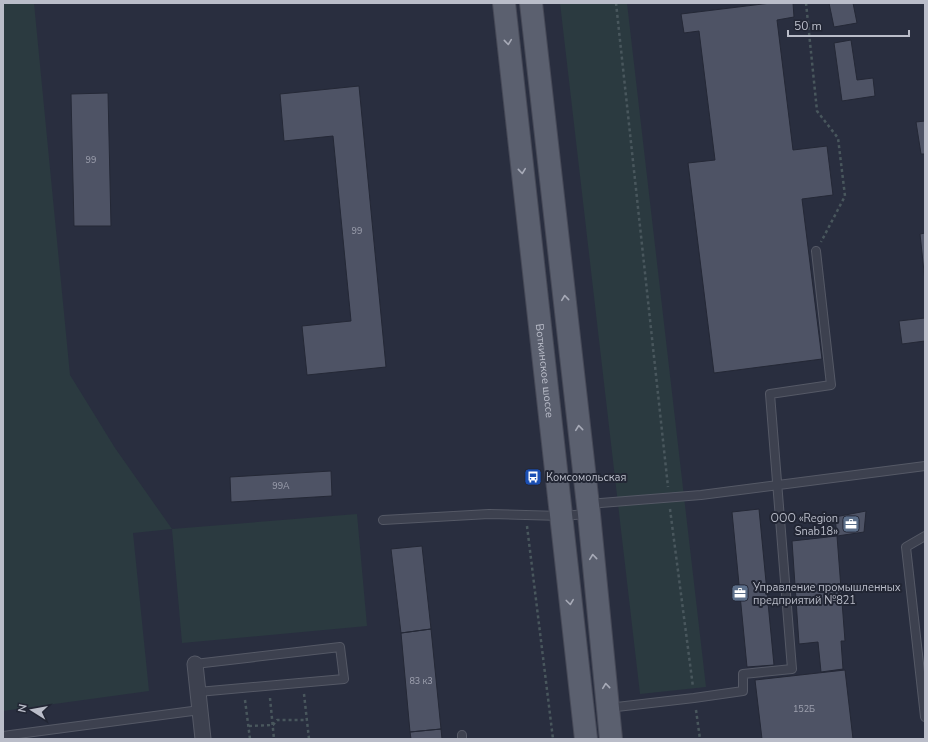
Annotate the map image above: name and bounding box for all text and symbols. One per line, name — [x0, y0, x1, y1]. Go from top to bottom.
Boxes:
scale bar — [788, 12, 909, 38]
text: 50 m — [794, 18, 822, 34]
one-way arrow — [503, 39, 512, 45]
house number: 99 — [86, 154, 96, 166]
one-way arrow — [518, 168, 527, 174]
house number: 99 — [352, 225, 362, 237]
one-way arrow — [560, 295, 569, 302]
street label: Воткинское шоссе — [532, 323, 557, 419]
one-way arrow — [575, 425, 584, 431]
bus stop icon: Комсомольская — [523, 467, 543, 487]
place label: Комсомольская — [546, 470, 626, 485]
house number: 99А — [272, 480, 290, 492]
place label: OOO «Region Snab18» — [771, 511, 838, 539]
office icon: OOO «Region Snab18» — [841, 514, 861, 534]
one-way arrow — [589, 554, 598, 560]
place label: Управление промышленных предприятий №821 — [752, 580, 901, 608]
office icon: Управление промышленных предприятий №821 — [730, 583, 750, 603]
one-way arrow — [566, 599, 575, 605]
house number: 83 к3 — [409, 675, 433, 687]
one-way arrow — [602, 683, 611, 689]
north arrow — [12, 690, 52, 730]
text: N — [15, 703, 31, 714]
house number: 152Б — [793, 703, 815, 715]

